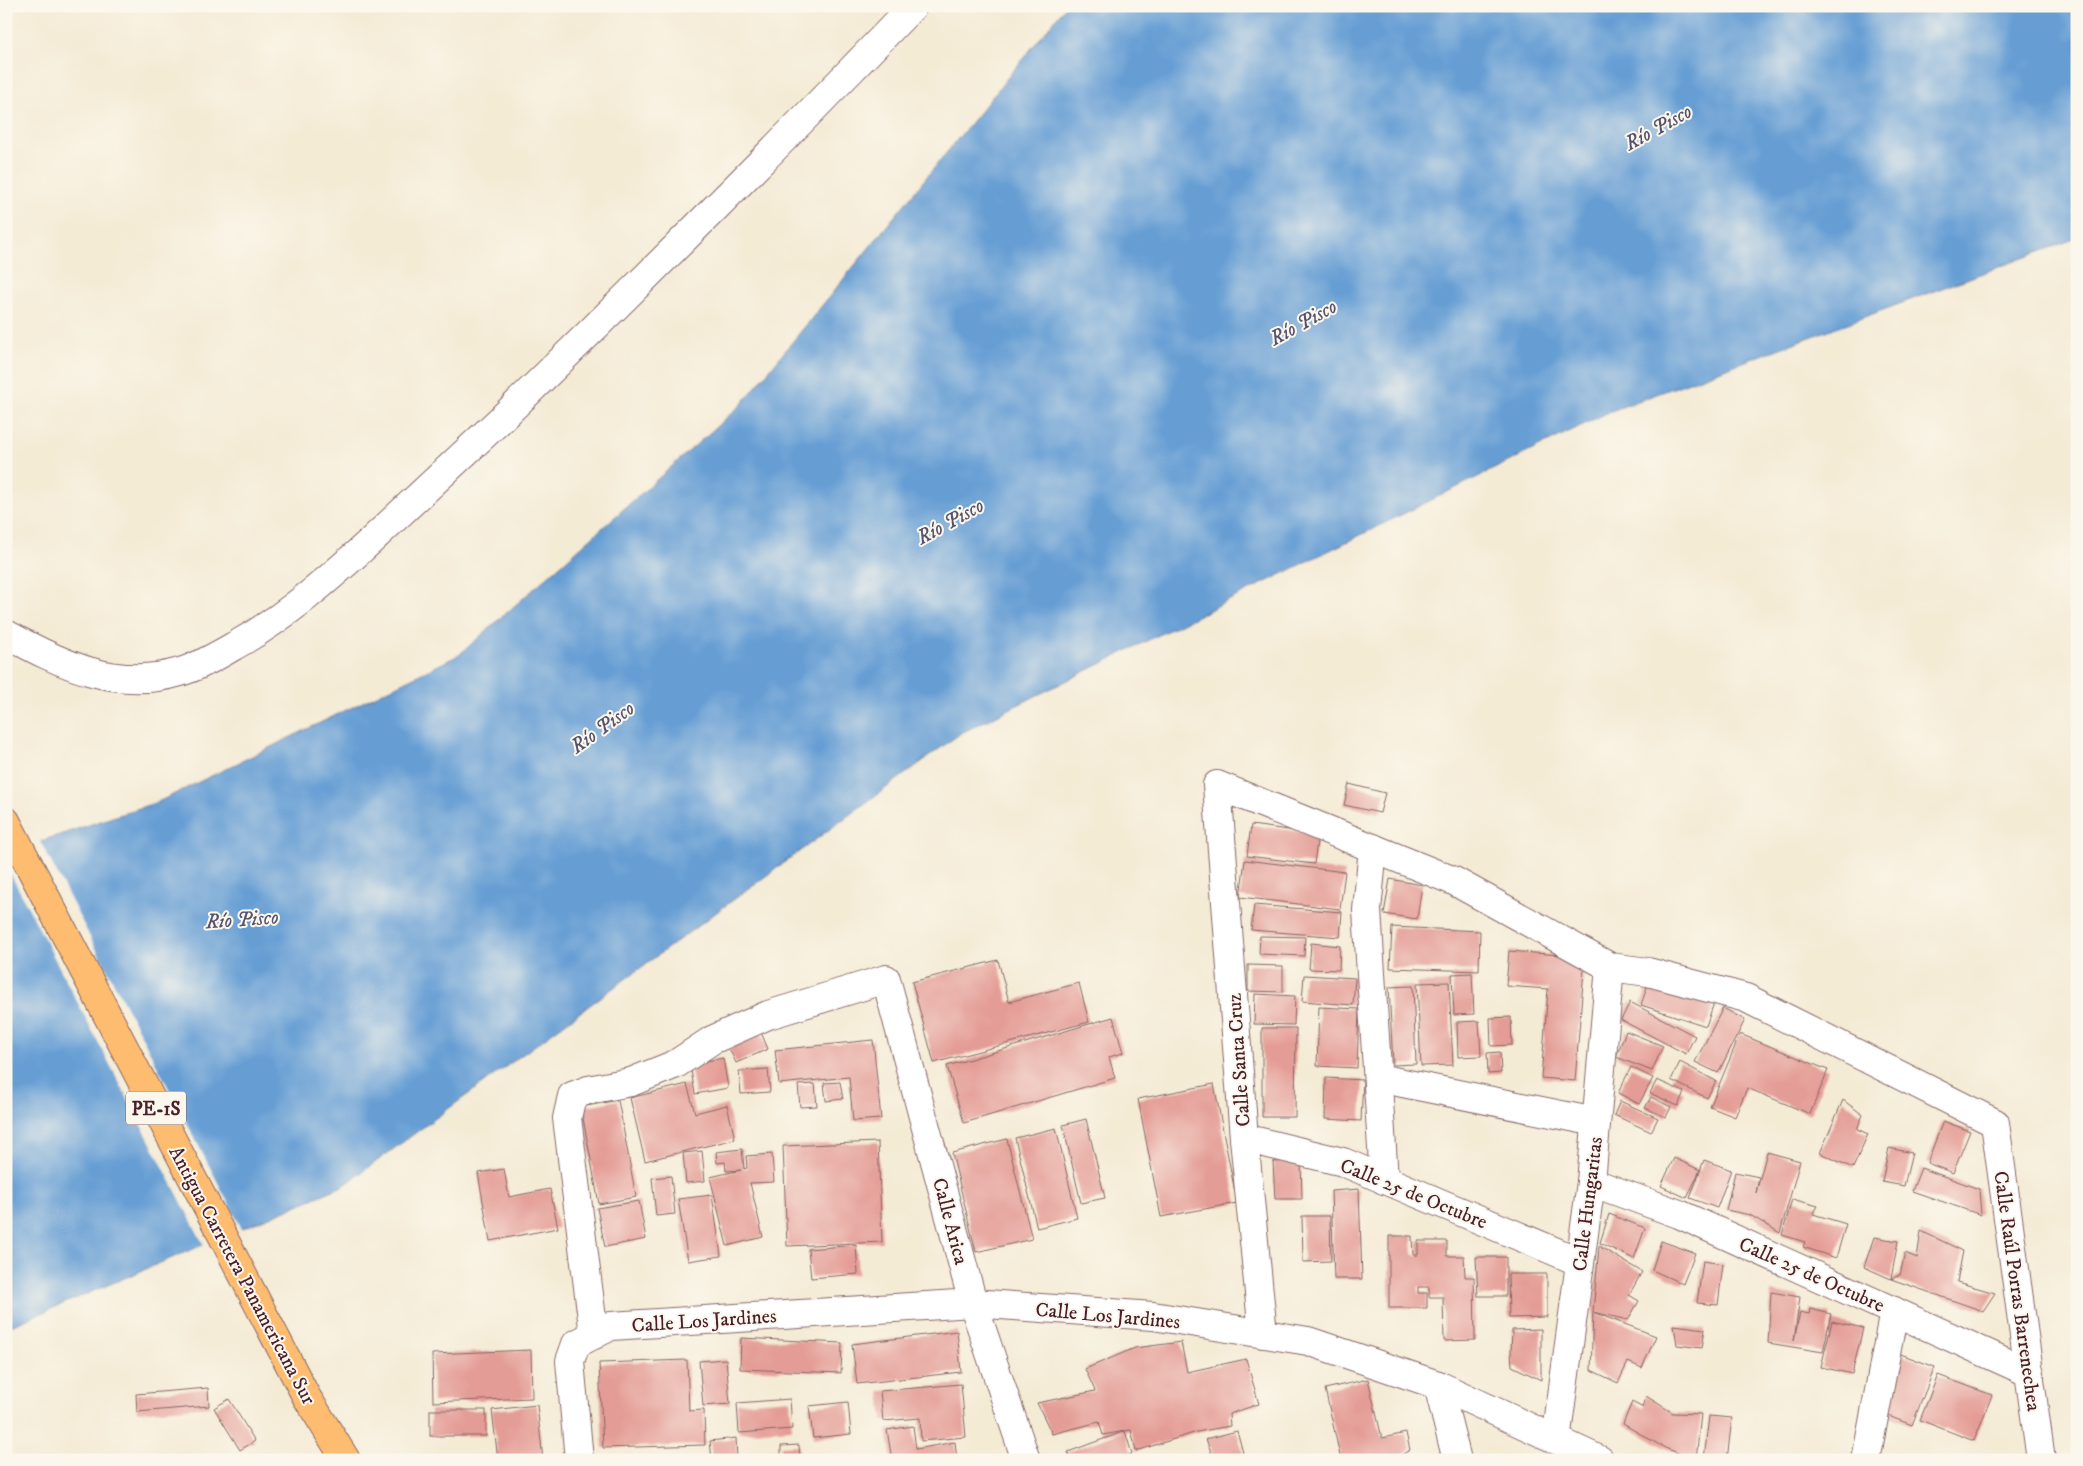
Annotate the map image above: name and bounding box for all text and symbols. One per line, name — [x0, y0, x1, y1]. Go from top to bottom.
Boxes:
water label: Río Pisco — [1619, 99, 1697, 158]
water label: Río Pisco — [1264, 294, 1342, 353]
water label: Río Pisco — [911, 493, 989, 552]
water label: Río Pisco — [564, 696, 640, 760]
water label: Río Pisco — [204, 904, 280, 936]
street label: Calle Santa Cruz — [1222, 992, 1257, 1128]
road number: PE-1S — [126, 1092, 186, 1124]
street label: Calle Hungaritas — [1568, 1135, 1609, 1273]
street label: Antigua Carretera Panamericana Sur — [163, 1142, 321, 1410]
street label: Calle 25 de Octubre — [1336, 1153, 1491, 1235]
street label: Calle Raúl Porras Barrenechea — [1987, 1170, 2046, 1413]
street label: Calle Arica — [926, 1175, 973, 1268]
street label: Calle 25 de Octubre — [1735, 1232, 1888, 1319]
street label: Calle Los Jardines — [1034, 1298, 1182, 1335]
street label: Calle Los Jardines — [631, 1304, 778, 1339]

